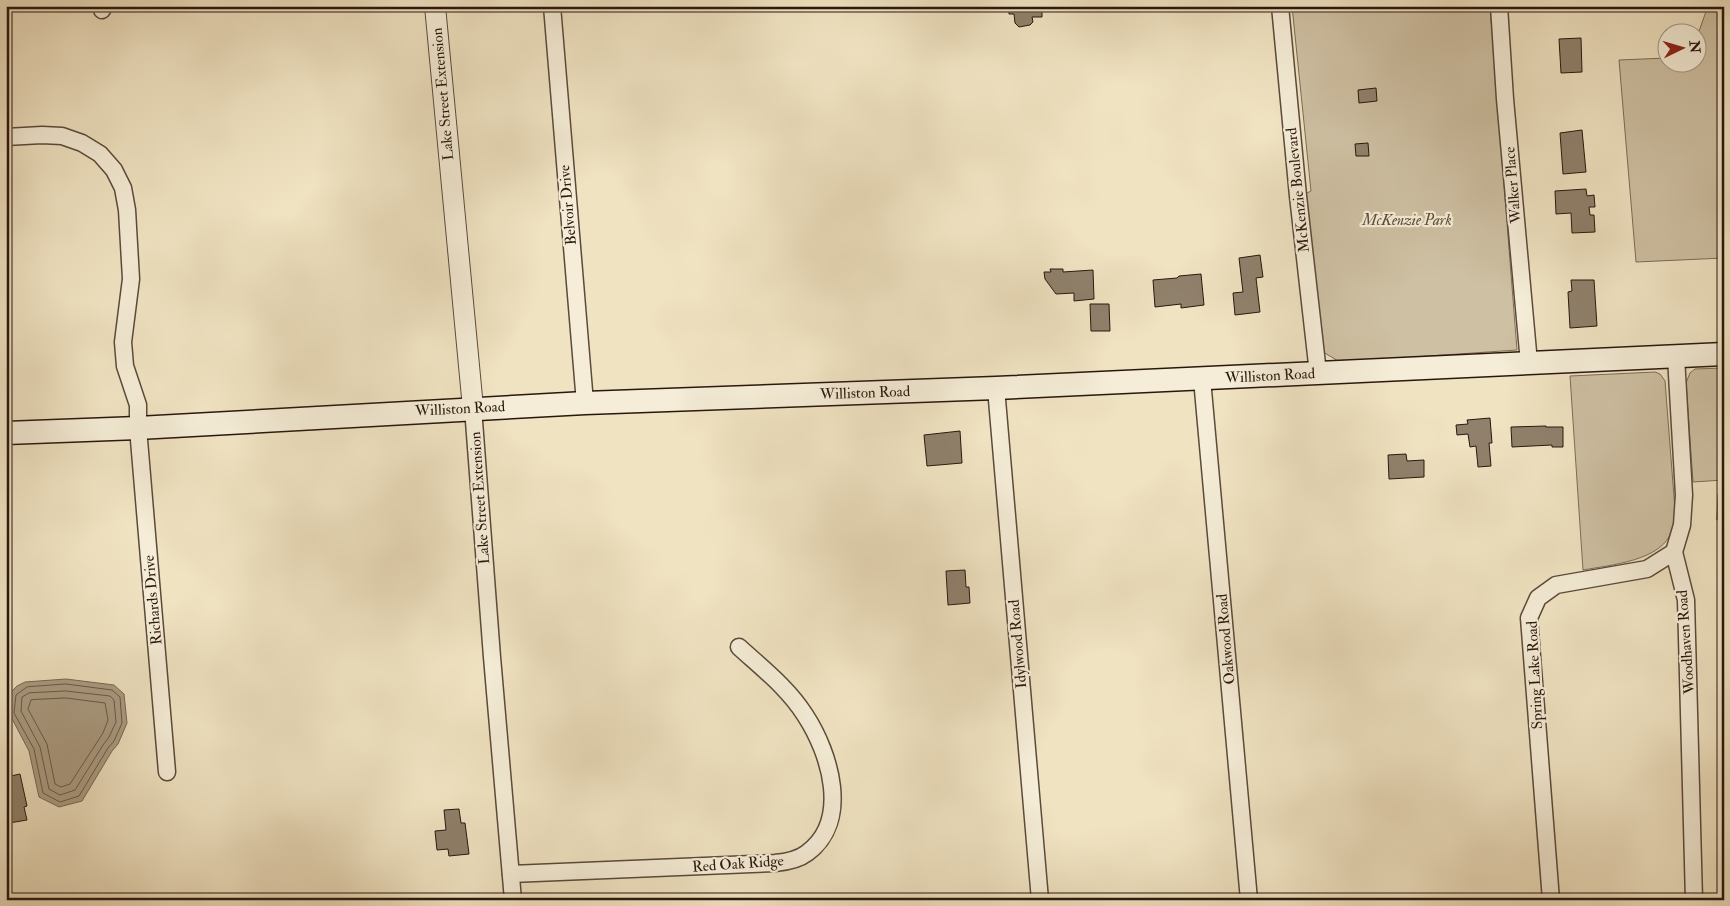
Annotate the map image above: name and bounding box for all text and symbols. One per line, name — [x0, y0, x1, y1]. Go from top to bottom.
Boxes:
north arrow — [1658, 22, 1708, 72]
street label: Lake Street Extension — [428, 27, 458, 161]
text: N — [1685, 39, 1704, 54]
street label: McKenzie Boulevard — [1282, 126, 1314, 253]
street label: Walker Place — [1500, 146, 1526, 225]
street label: Belvoir Drive — [555, 164, 581, 246]
park label: McKenzie Park — [1361, 211, 1452, 230]
street label: Williston Road — [1223, 364, 1316, 388]
street label: Williston Road — [819, 382, 911, 404]
street label: Williston Road — [413, 397, 506, 421]
street label: Lake Street Extension — [466, 431, 494, 565]
street label: Richards Drive — [140, 554, 166, 646]
street label: Woodhaven Road — [1673, 589, 1699, 696]
street label: Oakwood Road — [1213, 592, 1239, 685]
street label: Idylwood Road — [1005, 598, 1031, 689]
street label: Spring Lake Road — [1523, 620, 1548, 730]
street label: Red Oak Ridge — [692, 851, 784, 877]

